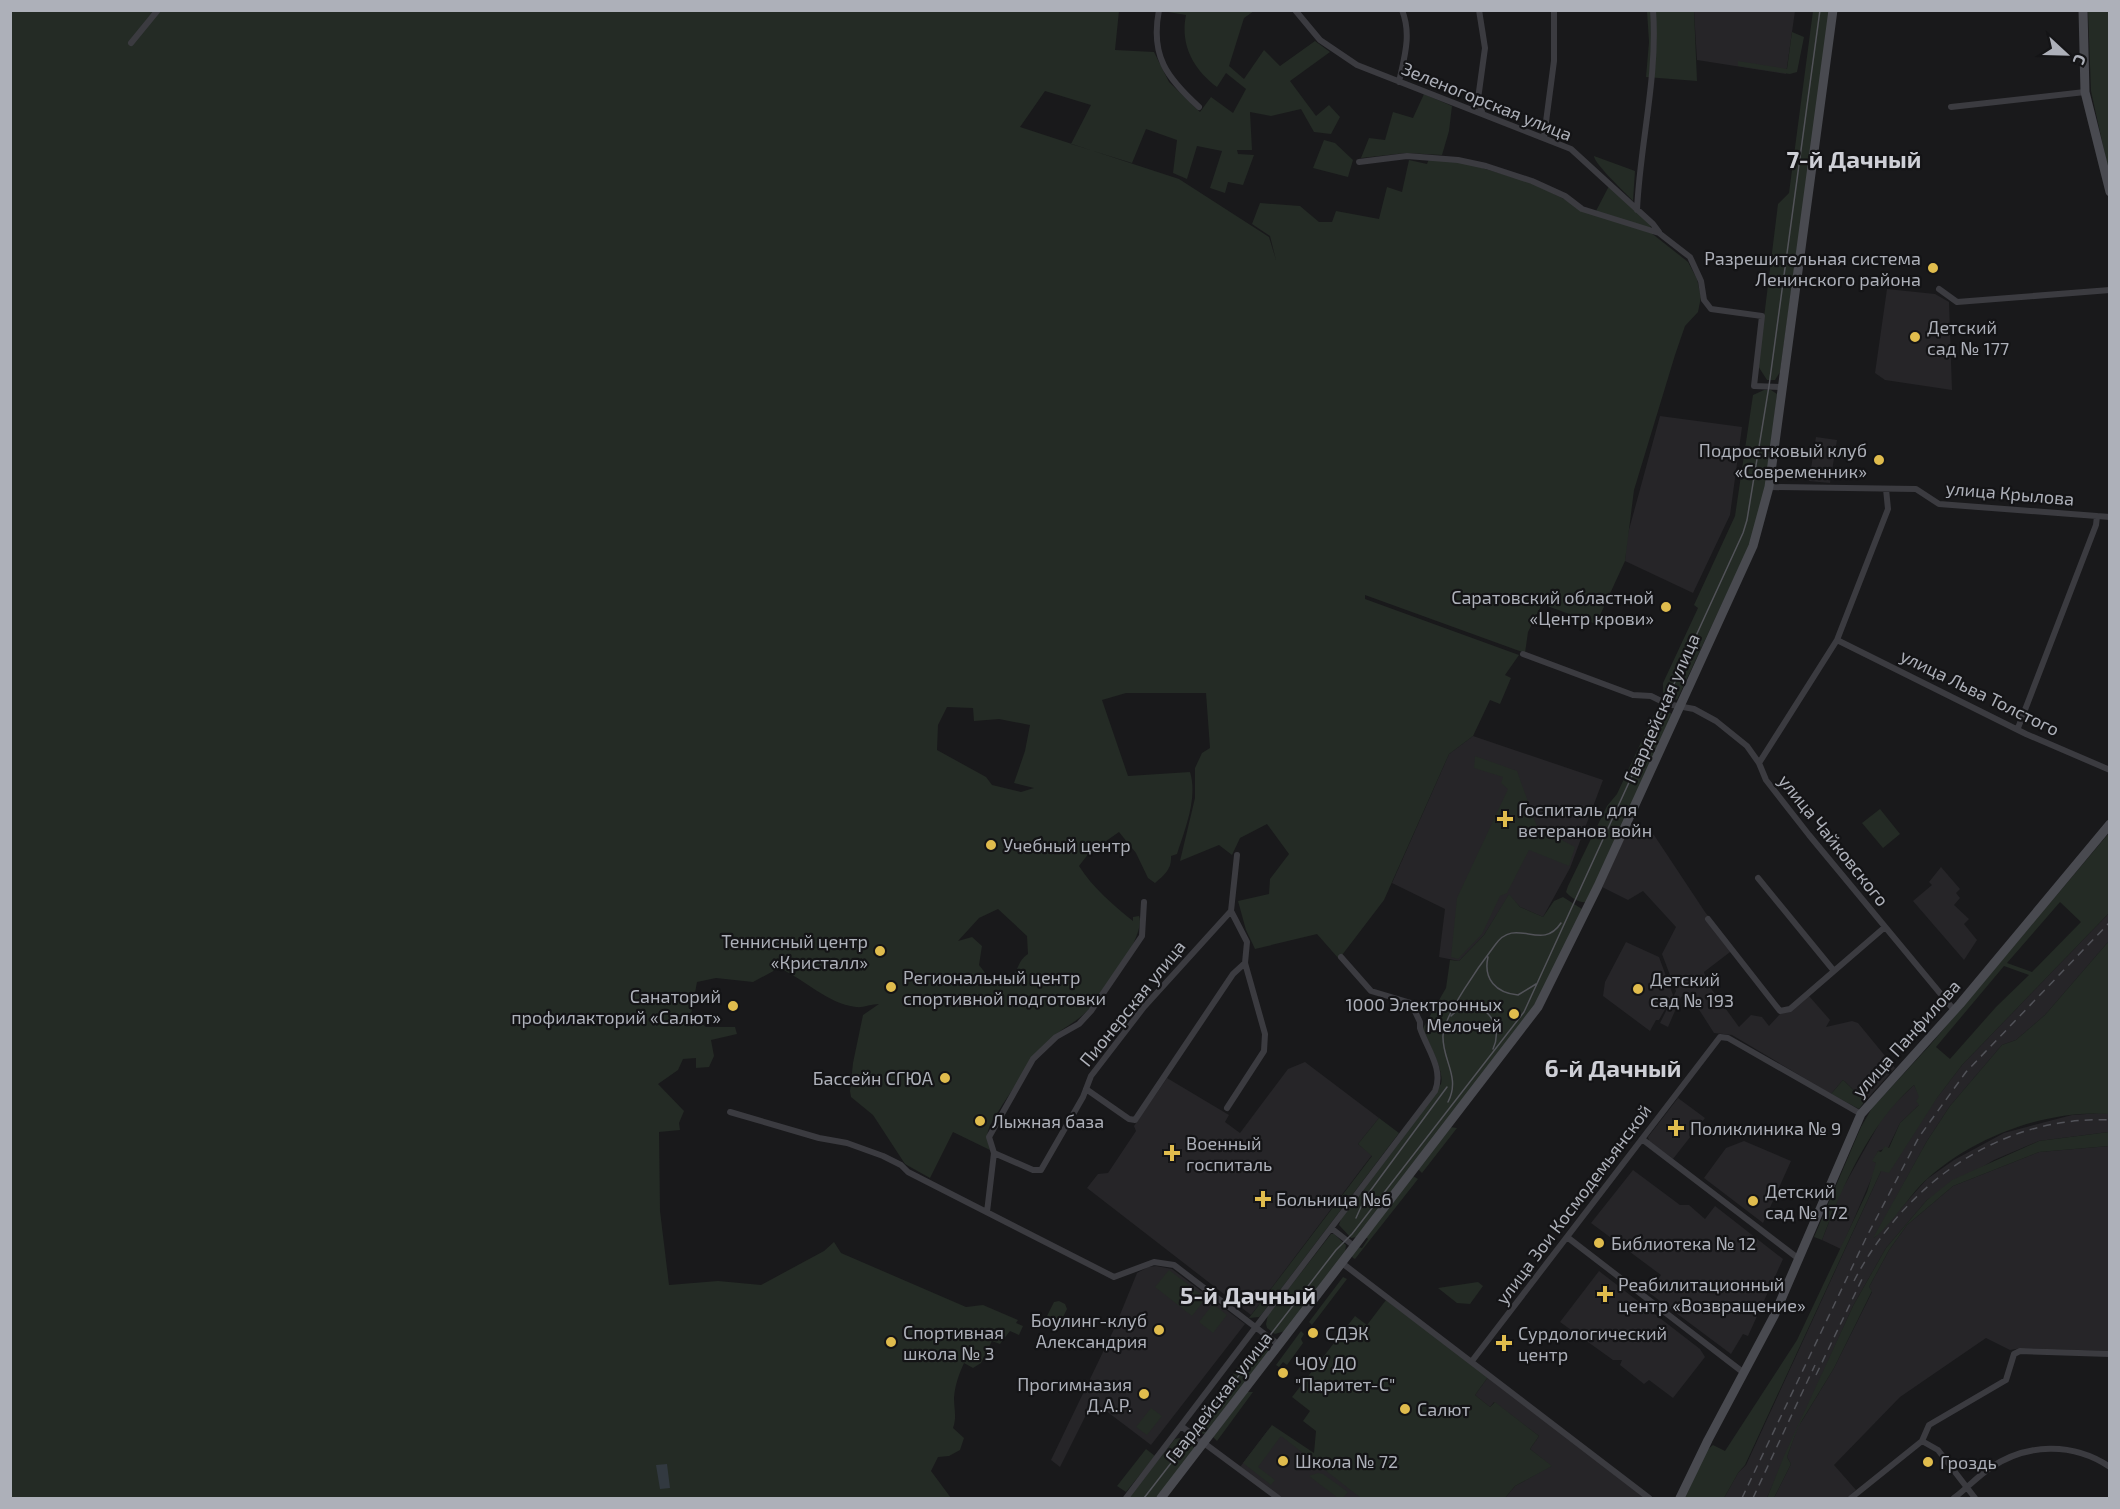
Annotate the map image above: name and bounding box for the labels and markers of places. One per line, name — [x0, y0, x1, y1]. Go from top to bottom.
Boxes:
place label: Разрешительная система Ленинского района — [1704, 247, 1921, 290]
marker: Разрешительная система Ленинского района — [1926, 261, 1940, 275]
place label: Детский сад № 177 — [1927, 316, 2009, 359]
marker: Детский сад № 177 — [1908, 330, 1922, 344]
place label: Подростковый клуб «Современник» — [1699, 439, 1867, 482]
marker: Подростковый клуб «Современник» — [1872, 453, 1886, 467]
place label: Саратовский областной «Центр крови» — [1451, 586, 1654, 629]
marker: Саратовский областной «Центр крови» — [1659, 600, 1673, 614]
place label: Госпиталь для ветеранов войн — [1518, 798, 1652, 841]
marker: Госпиталь для ветеранов войн — [1496, 810, 1514, 828]
place label: Учебный центр — [1003, 834, 1131, 856]
marker: Учебный центр — [984, 838, 998, 852]
place label: Теннисный центр «Кристалл» — [721, 930, 868, 973]
marker: Теннисный центр «Кристалл» — [873, 944, 887, 958]
place label: Региональный центр спортивной подготовки — [903, 966, 1106, 1009]
place label: Детский сад № 193 — [1650, 968, 1734, 1011]
marker: Региональный центр спортивной подготовки — [884, 980, 898, 994]
marker: Детский сад № 193 — [1631, 982, 1645, 996]
place label: Санаторий профилакторий «Салют» — [511, 985, 721, 1028]
place label: 1000 Электронных Мелочей — [1345, 993, 1502, 1036]
marker: Санаторий профилакторий «Салют» — [726, 999, 740, 1013]
marker: 1000 Электронных Мелочей — [1507, 1007, 1521, 1021]
place label: Бассейн СГЮА — [813, 1067, 934, 1089]
marker: Бассейн СГЮА — [938, 1071, 952, 1085]
place label: Лыжная база — [992, 1110, 1104, 1132]
marker: Лыжная база — [973, 1114, 987, 1128]
place label: Поликлиника № 9 — [1690, 1117, 1841, 1139]
marker: Поликлиника № 9 — [1667, 1119, 1685, 1137]
place label: Военный госпиталь — [1186, 1132, 1272, 1175]
marker: Военный госпиталь — [1163, 1144, 1181, 1162]
place label: Детский сад № 172 — [1765, 1180, 1848, 1223]
place label: Больница №6 — [1276, 1188, 1392, 1210]
marker: Больница №6 — [1254, 1190, 1272, 1208]
marker: Детский сад № 172 — [1746, 1194, 1760, 1208]
place label: Библиотека № 12 — [1611, 1232, 1756, 1254]
marker: Библиотека № 12 — [1592, 1236, 1606, 1250]
place label: Реабилитационный центр «Возвращение» — [1618, 1273, 1806, 1316]
marker: Реабилитационный центр «Возвращение» — [1596, 1285, 1614, 1303]
place label: Боулинг-клуб Александрия — [1031, 1309, 1147, 1352]
place label: Спортивная школа № 3 — [903, 1321, 1004, 1364]
place label: СДЭК — [1325, 1322, 1369, 1344]
place label: Сурдологический центр — [1518, 1322, 1667, 1365]
marker: Боулинг-клуб Александрия — [1152, 1323, 1166, 1337]
marker: СДЭК — [1306, 1326, 1320, 1340]
marker: Сурдологический центр — [1495, 1334, 1513, 1352]
marker: Спортивная школа № 3 — [884, 1335, 898, 1349]
place label: ЧОУ ДО "Паритет-С" — [1295, 1352, 1395, 1395]
marker: ЧОУ ДО "Паритет-С" — [1276, 1366, 1290, 1380]
place label: Прогимназия Д.А.Р. — [1017, 1373, 1132, 1416]
marker: Прогимназия Д.А.Р. — [1137, 1387, 1151, 1401]
place label: Салют — [1417, 1398, 1471, 1420]
marker: Салют — [1398, 1402, 1412, 1416]
place label: Школа № 72 — [1295, 1450, 1398, 1472]
place label: Гроздь — [1940, 1451, 1997, 1473]
marker: Школа № 72 — [1276, 1454, 1290, 1468]
marker: Гроздь — [1921, 1455, 1935, 1469]

